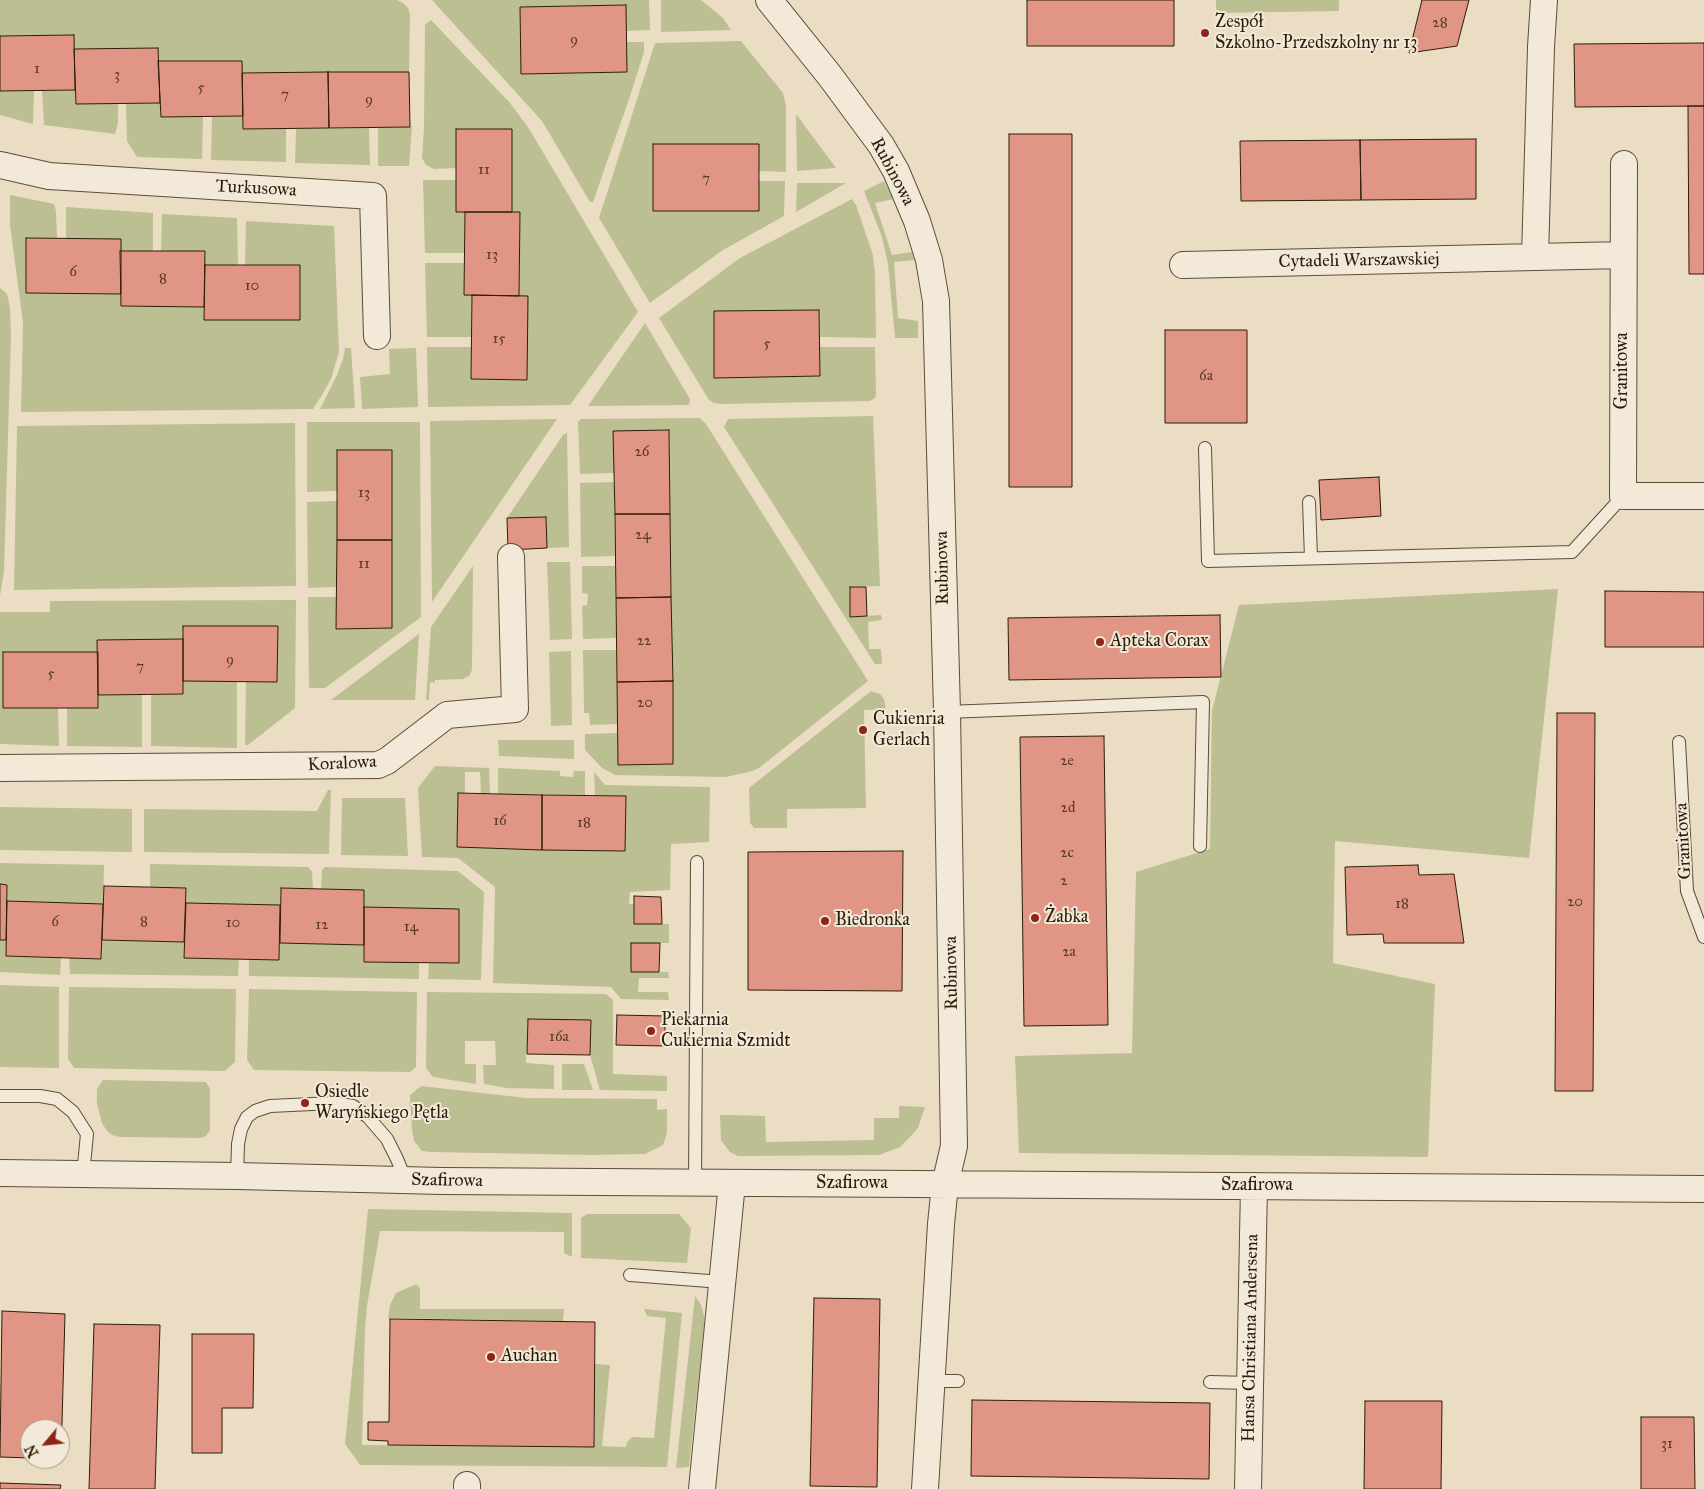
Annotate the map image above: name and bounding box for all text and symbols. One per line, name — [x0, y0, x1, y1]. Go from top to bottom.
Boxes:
place label: Zespół Szkolno-Przedszkolny nr 13 — [1215, 12, 1417, 54]
house number: 28 — [1432, 14, 1448, 32]
marker: Zespół Szkolno-Przedszkolny nr 13 — [1199, 27, 1211, 39]
house number: 9 — [570, 31, 578, 49]
house number: 1 — [34, 60, 40, 78]
house number: 3 — [114, 66, 120, 84]
house number: 5 — [198, 79, 204, 97]
house number: 7 — [281, 86, 289, 104]
house number: 9 — [365, 91, 373, 109]
street label: Rubinowa — [865, 134, 919, 210]
house number: 11 — [478, 161, 490, 179]
house number: 7 — [702, 170, 710, 188]
street label: Turkusowa — [215, 176, 297, 202]
house number: 13 — [486, 246, 498, 264]
street label: Cytadeli Warszawskiej — [1278, 249, 1440, 273]
house number: 6 — [69, 263, 77, 281]
house number: 8 — [159, 270, 167, 288]
house number: 10 — [245, 277, 259, 295]
house number: 15 — [493, 330, 505, 348]
street label: Granitowa — [1612, 333, 1634, 409]
house number: 5 — [764, 335, 770, 353]
house number: 6a — [1199, 367, 1213, 385]
house number: 26 — [634, 443, 650, 461]
house number: 13 — [358, 484, 370, 502]
house number: 24 — [635, 526, 651, 544]
street label: Rubinowa — [932, 531, 954, 605]
house number: 11 — [358, 555, 370, 573]
place label: Apteka Corax — [1110, 631, 1209, 653]
house number: 22 — [637, 632, 651, 650]
marker: Apteka Corax — [1094, 636, 1106, 648]
house number: 9 — [226, 651, 234, 669]
house number: 7 — [136, 658, 144, 676]
house number: 5 — [48, 665, 54, 683]
house number: 20 — [637, 694, 653, 712]
place label: Cukienria Gerlach — [873, 709, 945, 752]
marker: Cukienria Gerlach — [857, 724, 869, 736]
street label: Koralowa — [307, 751, 377, 777]
house number: 2e — [1060, 752, 1074, 770]
house number: 2d — [1061, 799, 1075, 817]
street label: Granitowa — [1671, 802, 1697, 880]
house number: 16 — [493, 812, 507, 830]
house number: 18 — [577, 814, 591, 832]
house number: 2c — [1060, 844, 1074, 862]
house number: 2 — [1060, 872, 1068, 890]
house number: 20 — [1567, 893, 1583, 911]
house number: 18 — [1395, 895, 1409, 913]
place label: Żabka — [1045, 907, 1088, 929]
place label: Biedronka — [835, 910, 910, 932]
marker: Żabka — [1029, 912, 1041, 924]
house number: 6 — [51, 913, 59, 931]
house number: 8 — [140, 913, 148, 931]
house number: 10 — [226, 914, 240, 932]
marker: Biedronka — [819, 915, 831, 927]
house number: 12 — [315, 916, 329, 934]
house number: 14 — [404, 918, 418, 936]
street label: Rubinowa — [941, 936, 963, 1010]
house number: 2a — [1062, 943, 1076, 961]
place label: Piekarnia Cukiernia Szmidt — [661, 1010, 791, 1052]
marker: Piekarnia Cukiernia Szmidt — [645, 1025, 657, 1037]
house number: 16a — [549, 1028, 569, 1046]
place label: Osiedle Waryńskiego Pętla — [315, 1082, 449, 1124]
marker: Osiedle Waryńskiego Pętla — [299, 1097, 311, 1109]
street label: Szafirowa — [411, 1170, 483, 1192]
street label: Szafirowa — [816, 1173, 888, 1195]
street label: Szafirowa — [1221, 1175, 1293, 1197]
street label: Hansa Christiana Andersena — [1238, 1234, 1264, 1442]
place label: Auchan — [501, 1346, 557, 1368]
marker: Auchan — [485, 1351, 497, 1363]
north arrow — [20, 1419, 70, 1469]
house number: 31 — [1661, 1435, 1673, 1453]
text: N — [22, 1442, 42, 1460]

